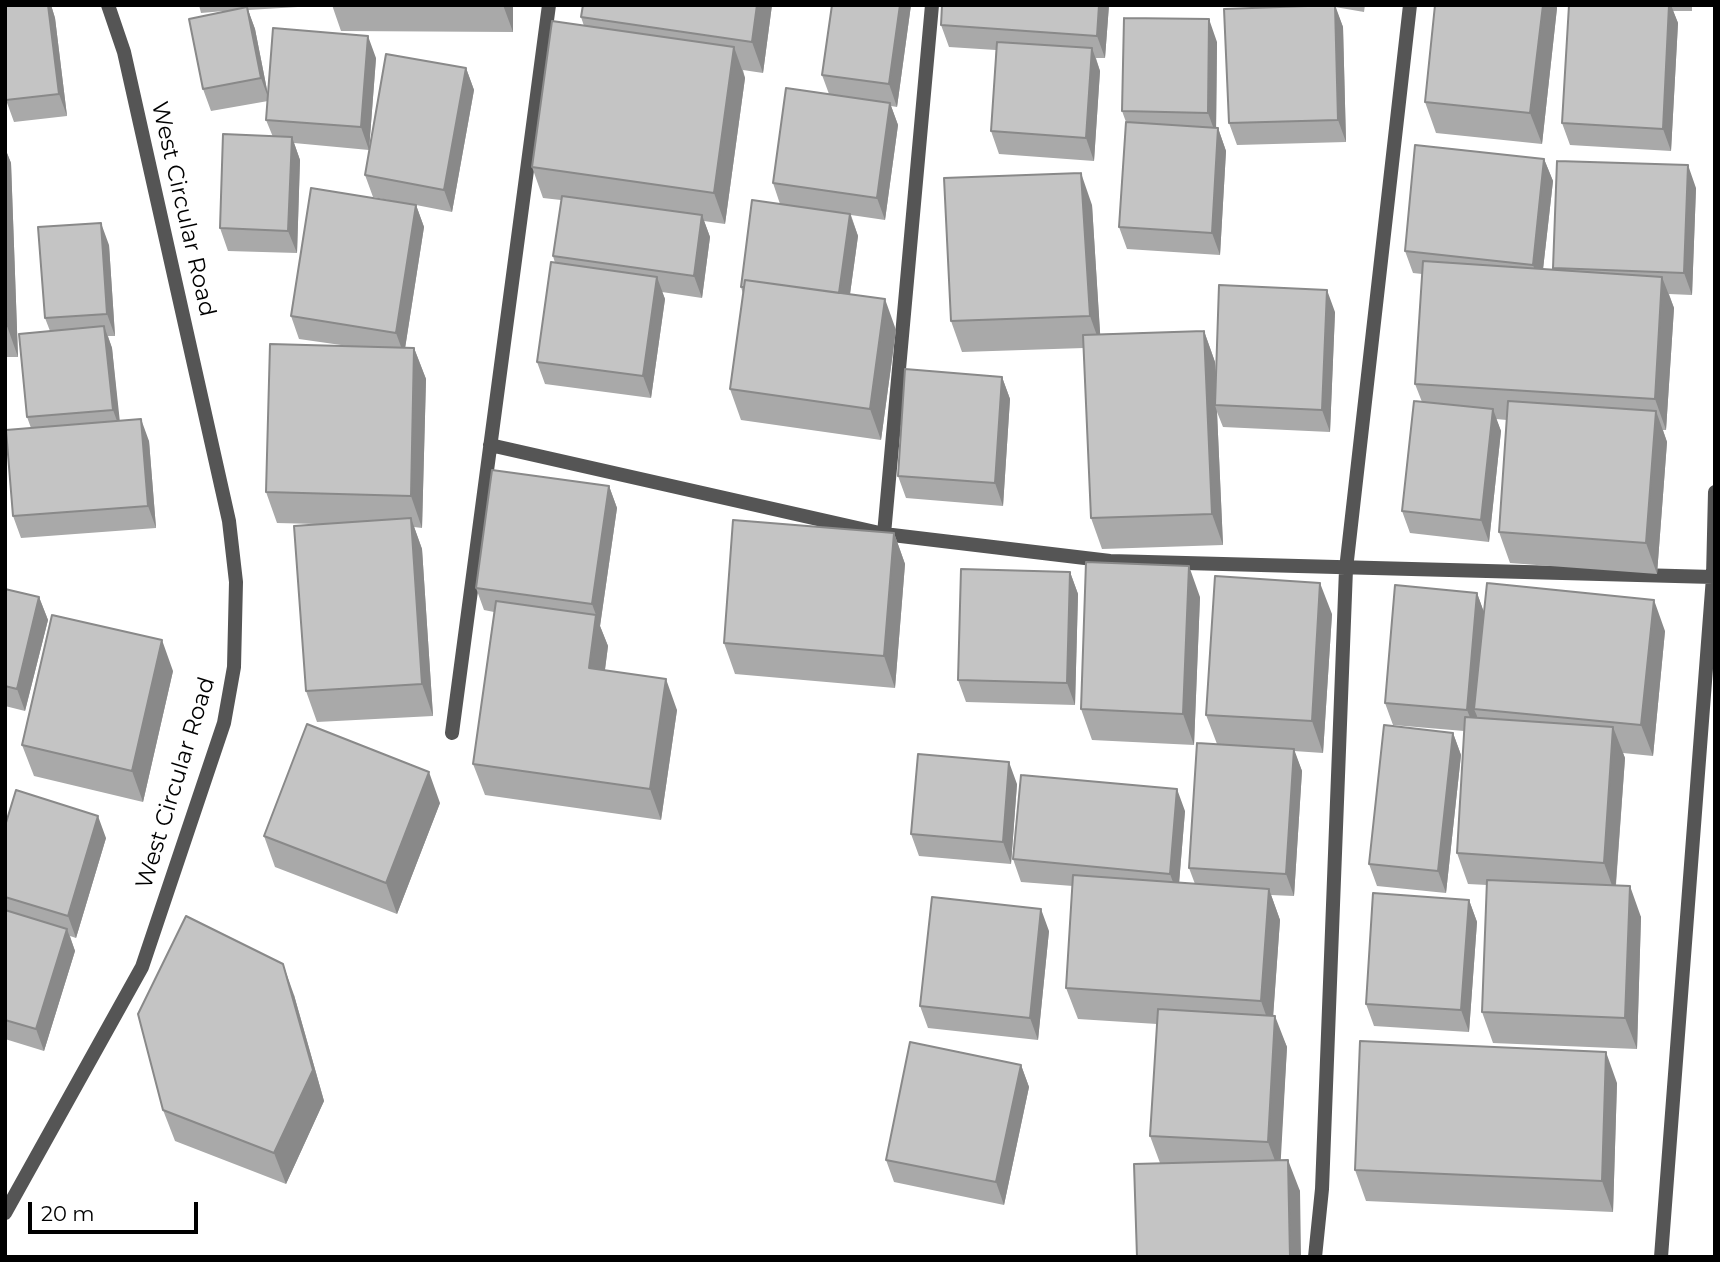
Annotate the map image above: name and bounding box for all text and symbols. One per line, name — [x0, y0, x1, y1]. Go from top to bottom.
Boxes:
street label: West Circular Road — [145, 99, 221, 319]
street label: West Circular Road — [131, 674, 221, 892]
scale bar — [32, 1188, 201, 1232]
text: 20 m — [41, 1201, 95, 1226]

